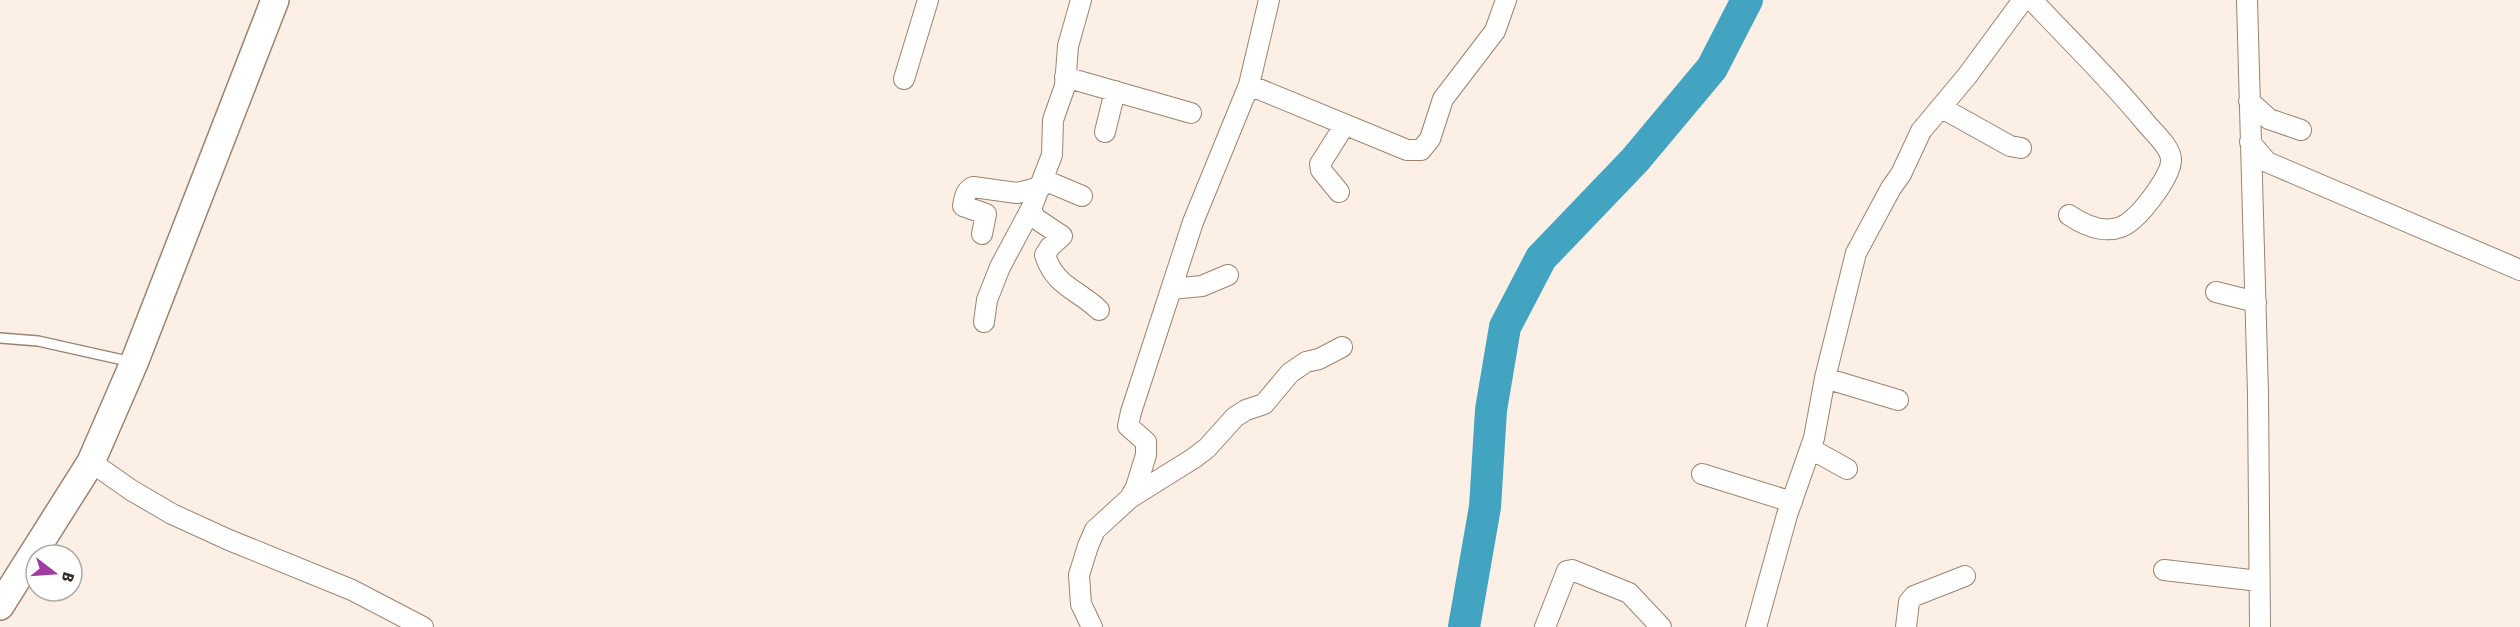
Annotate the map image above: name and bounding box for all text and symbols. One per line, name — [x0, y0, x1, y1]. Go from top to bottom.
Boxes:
north arrow — [24, 543, 84, 603]
text: B — [57, 570, 78, 584]

